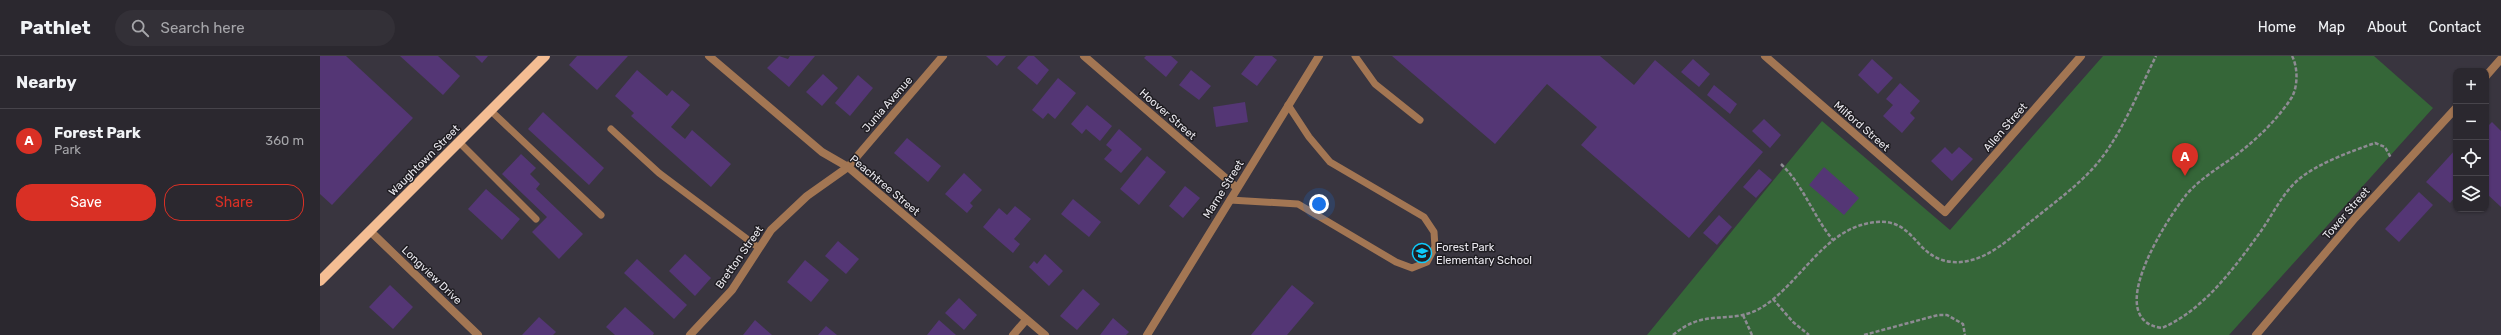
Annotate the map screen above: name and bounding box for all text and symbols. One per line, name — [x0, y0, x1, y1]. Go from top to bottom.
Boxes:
search box — [115, 10, 395, 46]
text: Pathlet — [20, 16, 91, 39]
icon: search — [129, 17, 151, 39]
text: Search here — [161, 19, 245, 37]
text: Home — [2258, 19, 2296, 36]
text: Map — [2318, 19, 2345, 36]
text: About — [2367, 19, 2407, 36]
text: Contact — [2429, 19, 2481, 36]
map controls — [2453, 68, 2489, 212]
button: + — [2453, 68, 2489, 104]
text: Nearby — [16, 72, 77, 92]
street label: Junia Avenue — [860, 74, 915, 135]
street label: Hoover Street — [1137, 86, 1199, 143]
street label: Milford Street — [1831, 99, 1893, 155]
street label: Allen Street — [1981, 100, 2030, 154]
button: − — [2453, 104, 2489, 140]
street label: Waughtown Street — [386, 122, 463, 199]
text: Forest Park — [54, 124, 141, 142]
text: A — [24, 133, 34, 148]
text: 360 m — [265, 133, 304, 148]
button: locate — [2453, 140, 2489, 176]
text: Park — [54, 142, 81, 157]
pin: A — [2172, 143, 2198, 176]
street label: Peachtree Street — [847, 152, 923, 219]
street label: Marne Street — [1200, 157, 1247, 221]
button: layers — [2453, 176, 2489, 212]
button: Save — [16, 184, 156, 221]
button: Share — [164, 184, 304, 221]
street label: Tower Street — [2320, 184, 2373, 242]
your location — [1309, 194, 1329, 214]
street label: Bretton Street — [713, 223, 766, 291]
place label: Forest Park Elementary School — [1436, 241, 1532, 267]
school or university icon: Forest Park Elementary School — [1411, 242, 1433, 264]
street label: Longview Drive — [399, 244, 464, 307]

